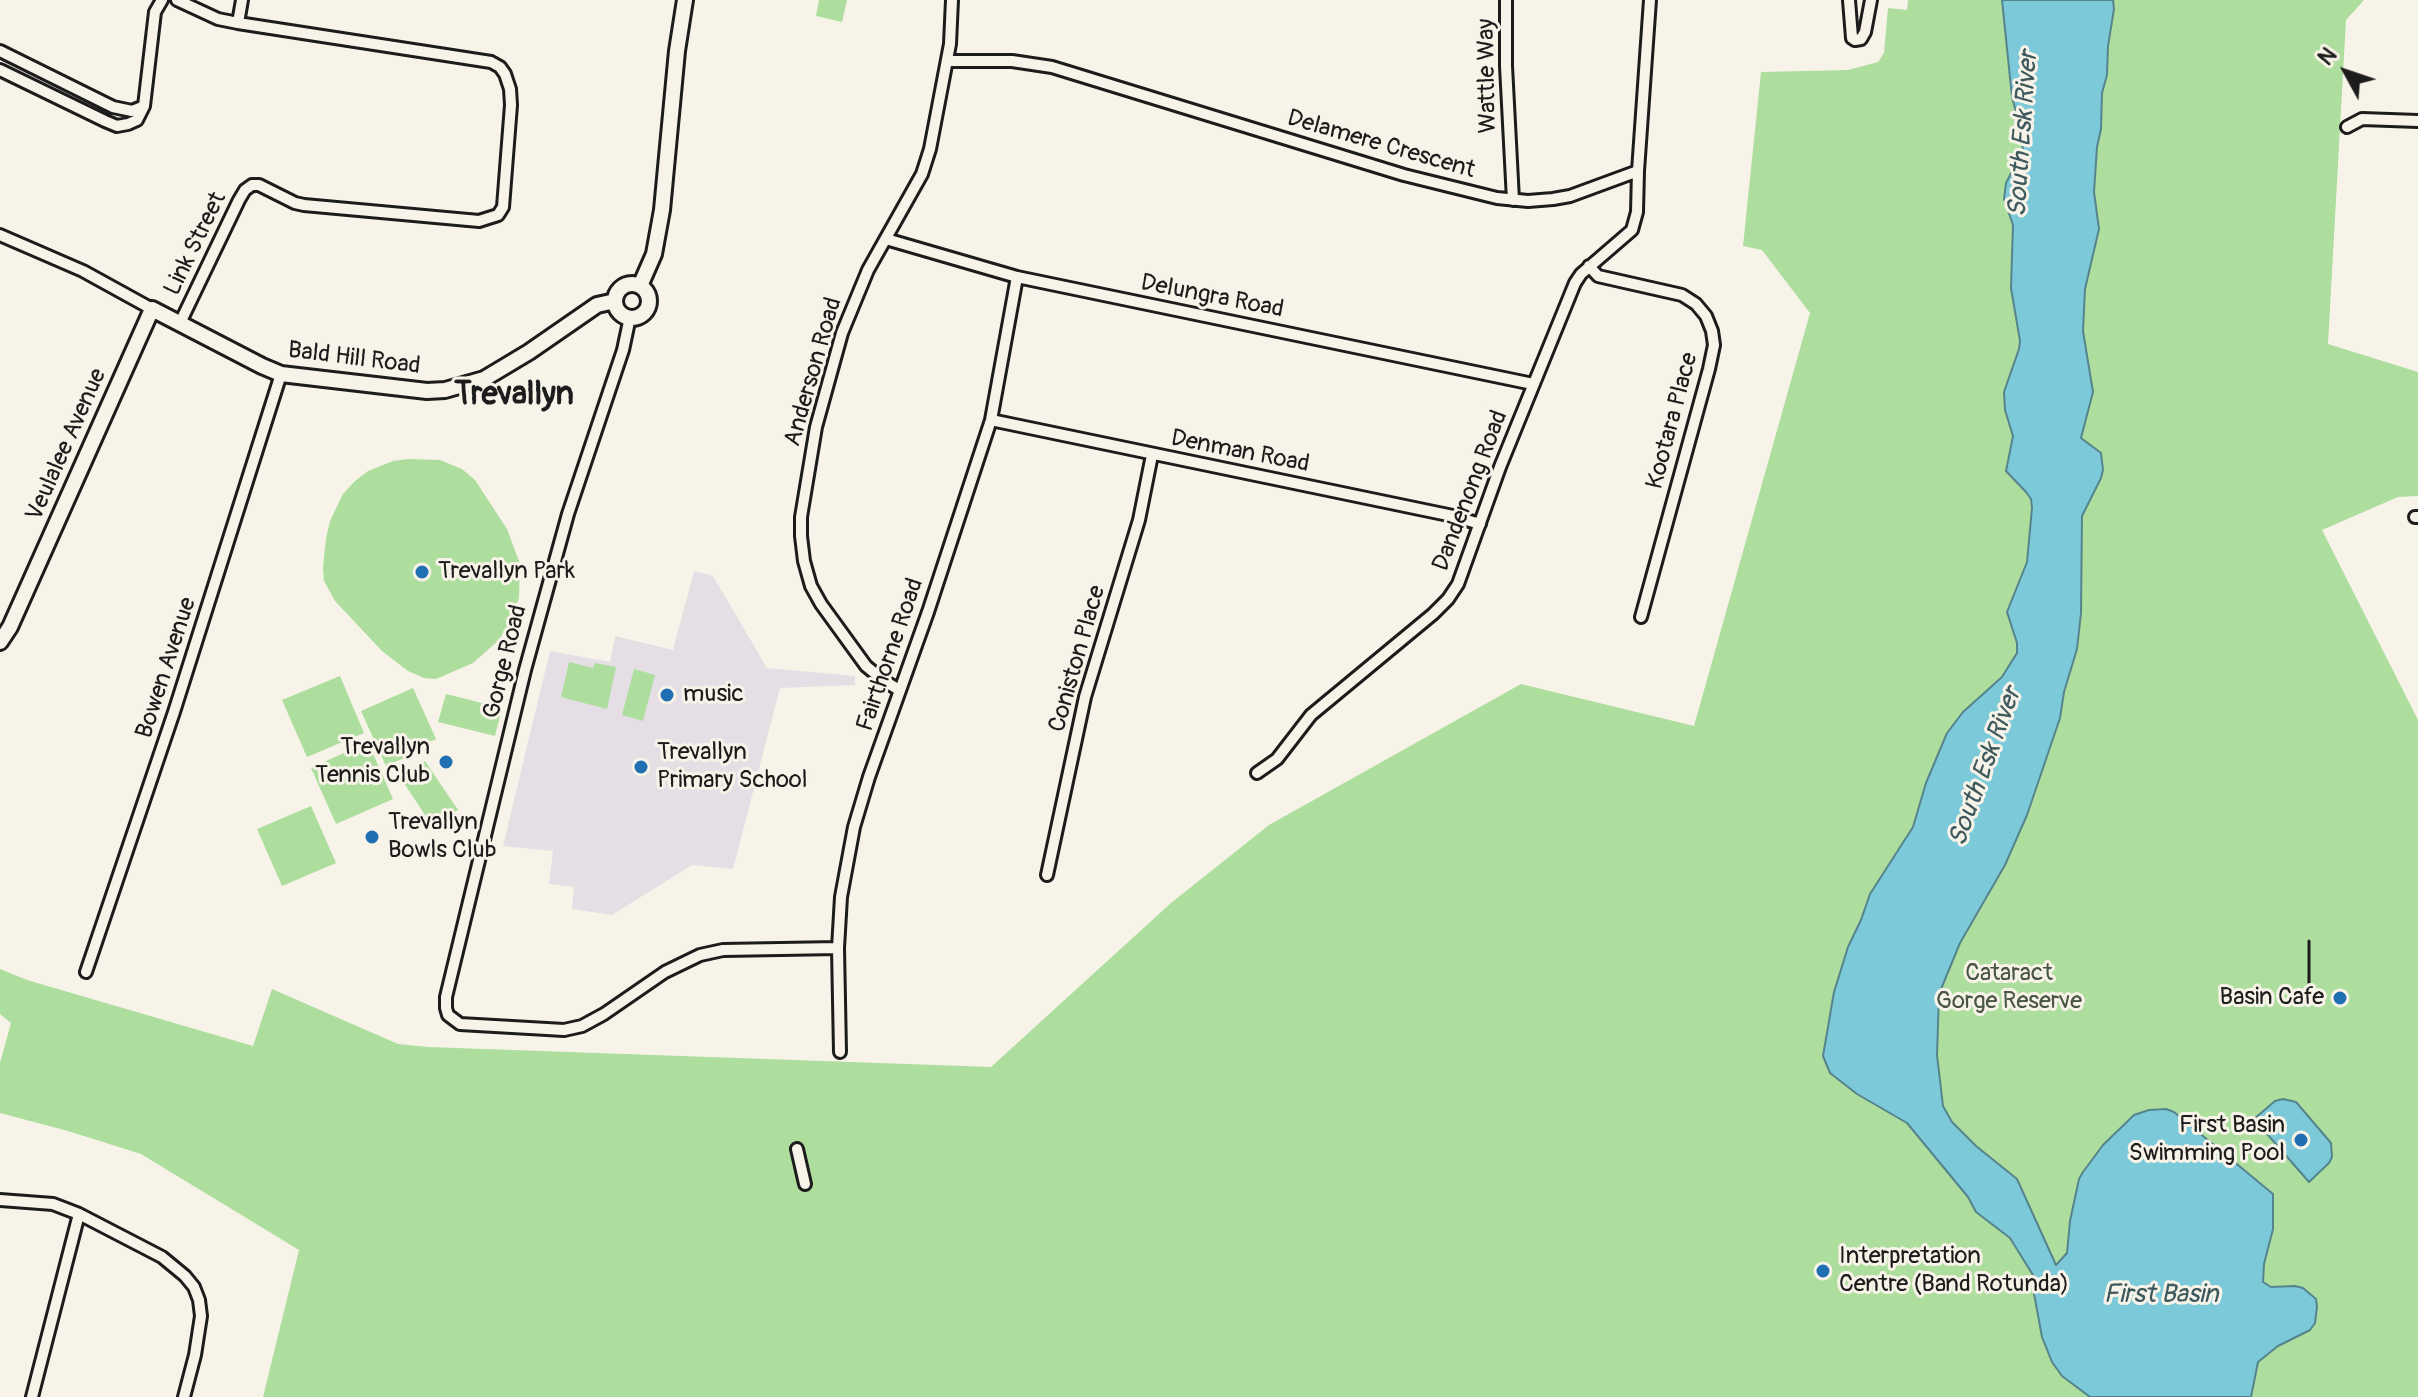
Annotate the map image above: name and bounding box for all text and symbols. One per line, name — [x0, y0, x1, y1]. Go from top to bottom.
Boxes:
street label: Wattle Way — [1473, 18, 1503, 134]
north arrow — [2306, 32, 2386, 112]
text: N — [2312, 42, 2343, 71]
water label: South Esk River — [2003, 50, 2045, 218]
street label: Delamere Crescent — [1284, 104, 1478, 186]
street label: Link Street — [159, 188, 233, 300]
street label: Delungra Road — [1138, 269, 1286, 325]
street label: Anderson Road — [779, 294, 849, 450]
street label: Bald Hill Road — [286, 337, 422, 381]
street label: Kootara Place — [1641, 350, 1705, 492]
street label: Veulalee Avenue — [21, 364, 113, 526]
district label: Trevallyn — [454, 377, 574, 415]
street label: Dandenong Road — [1427, 407, 1515, 575]
street label: Denman Road — [1168, 424, 1312, 480]
place label: Trevallyn Park — [438, 558, 575, 586]
marker: Trevallyn Park — [413, 563, 431, 581]
street label: Fairthorne Road — [851, 575, 931, 735]
street label: Coniston Place — [1043, 582, 1113, 736]
street label: Bowen Avenue — [131, 594, 203, 742]
street label: Gorge Road — [478, 602, 534, 722]
place label: music — [683, 681, 744, 709]
water label: South Esk River — [1943, 683, 2029, 851]
marker: music — [658, 686, 676, 704]
place label: Trevallyn Tennis Club — [315, 734, 430, 790]
place label: Trevallyn Primary School — [657, 739, 807, 795]
marker: Trevallyn Tennis Club — [437, 753, 455, 771]
marker: Trevallyn Primary School — [632, 758, 650, 776]
place label: Trevallyn Bowls Club — [388, 809, 496, 865]
marker: Trevallyn Bowls Club — [363, 828, 381, 846]
park label: Cataract Gorge Reserve — [1936, 960, 2082, 1016]
place label: Basin Cafe — [2220, 984, 2324, 1012]
marker: Basin Cafe — [2331, 989, 2349, 1007]
place label: First Basin Swimming Pool — [2129, 1112, 2285, 1168]
marker: First Basin Swimming Pool — [2292, 1131, 2310, 1149]
place label: Interpretation Centre (Band Rotunda) — [1839, 1243, 2069, 1299]
marker: Interpretation Centre (Band Rotunda) — [1814, 1262, 1832, 1280]
water label: First Basin — [2104, 1279, 2218, 1311]

